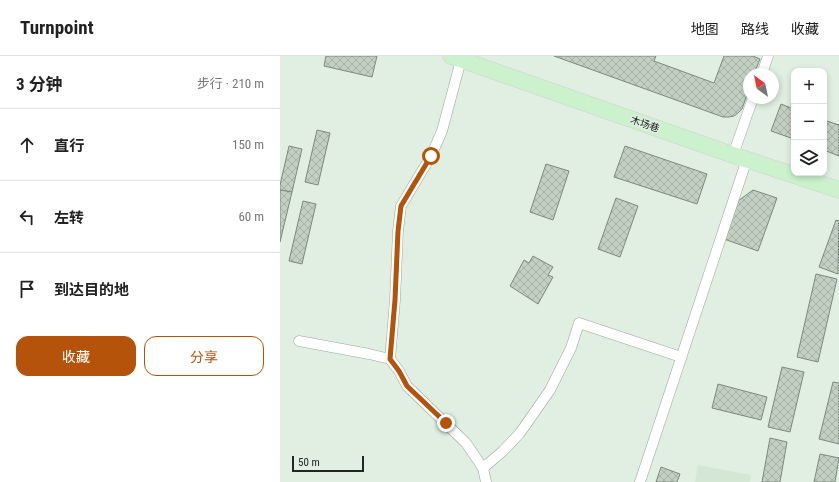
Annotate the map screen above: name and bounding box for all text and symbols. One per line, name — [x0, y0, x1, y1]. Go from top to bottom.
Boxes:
text: Turnpoint — [20, 16, 94, 39]
text: 地图 — [691, 21, 719, 37]
text: 路线 — [741, 21, 769, 37]
text: 收藏 — [791, 21, 819, 37]
north arrow — [743, 68, 779, 104]
map controls — [791, 68, 827, 176]
button: + — [791, 68, 827, 104]
text: 3 分钟 — [16, 74, 63, 94]
text: 步行 · 210 m — [197, 76, 264, 91]
button: − — [791, 104, 827, 140]
street label: 木场巷 — [629, 114, 661, 134]
icon: ahead — [16, 134, 38, 156]
text: 直行 — [54, 137, 84, 155]
text: 150 m — [232, 137, 264, 152]
button: layers — [791, 140, 827, 176]
route start — [422, 147, 440, 165]
icon: left — [16, 206, 38, 228]
text: 左转 — [54, 209, 84, 227]
text: 60 m — [238, 209, 264, 224]
icon: arrive — [16, 278, 38, 300]
text: 到达目的地 — [54, 281, 129, 299]
button: 收藏 — [16, 336, 136, 376]
button: 分享 — [144, 336, 264, 376]
route end — [437, 414, 455, 432]
scale bar — [292, 454, 364, 473]
text: 50 m — [298, 456, 320, 469]

